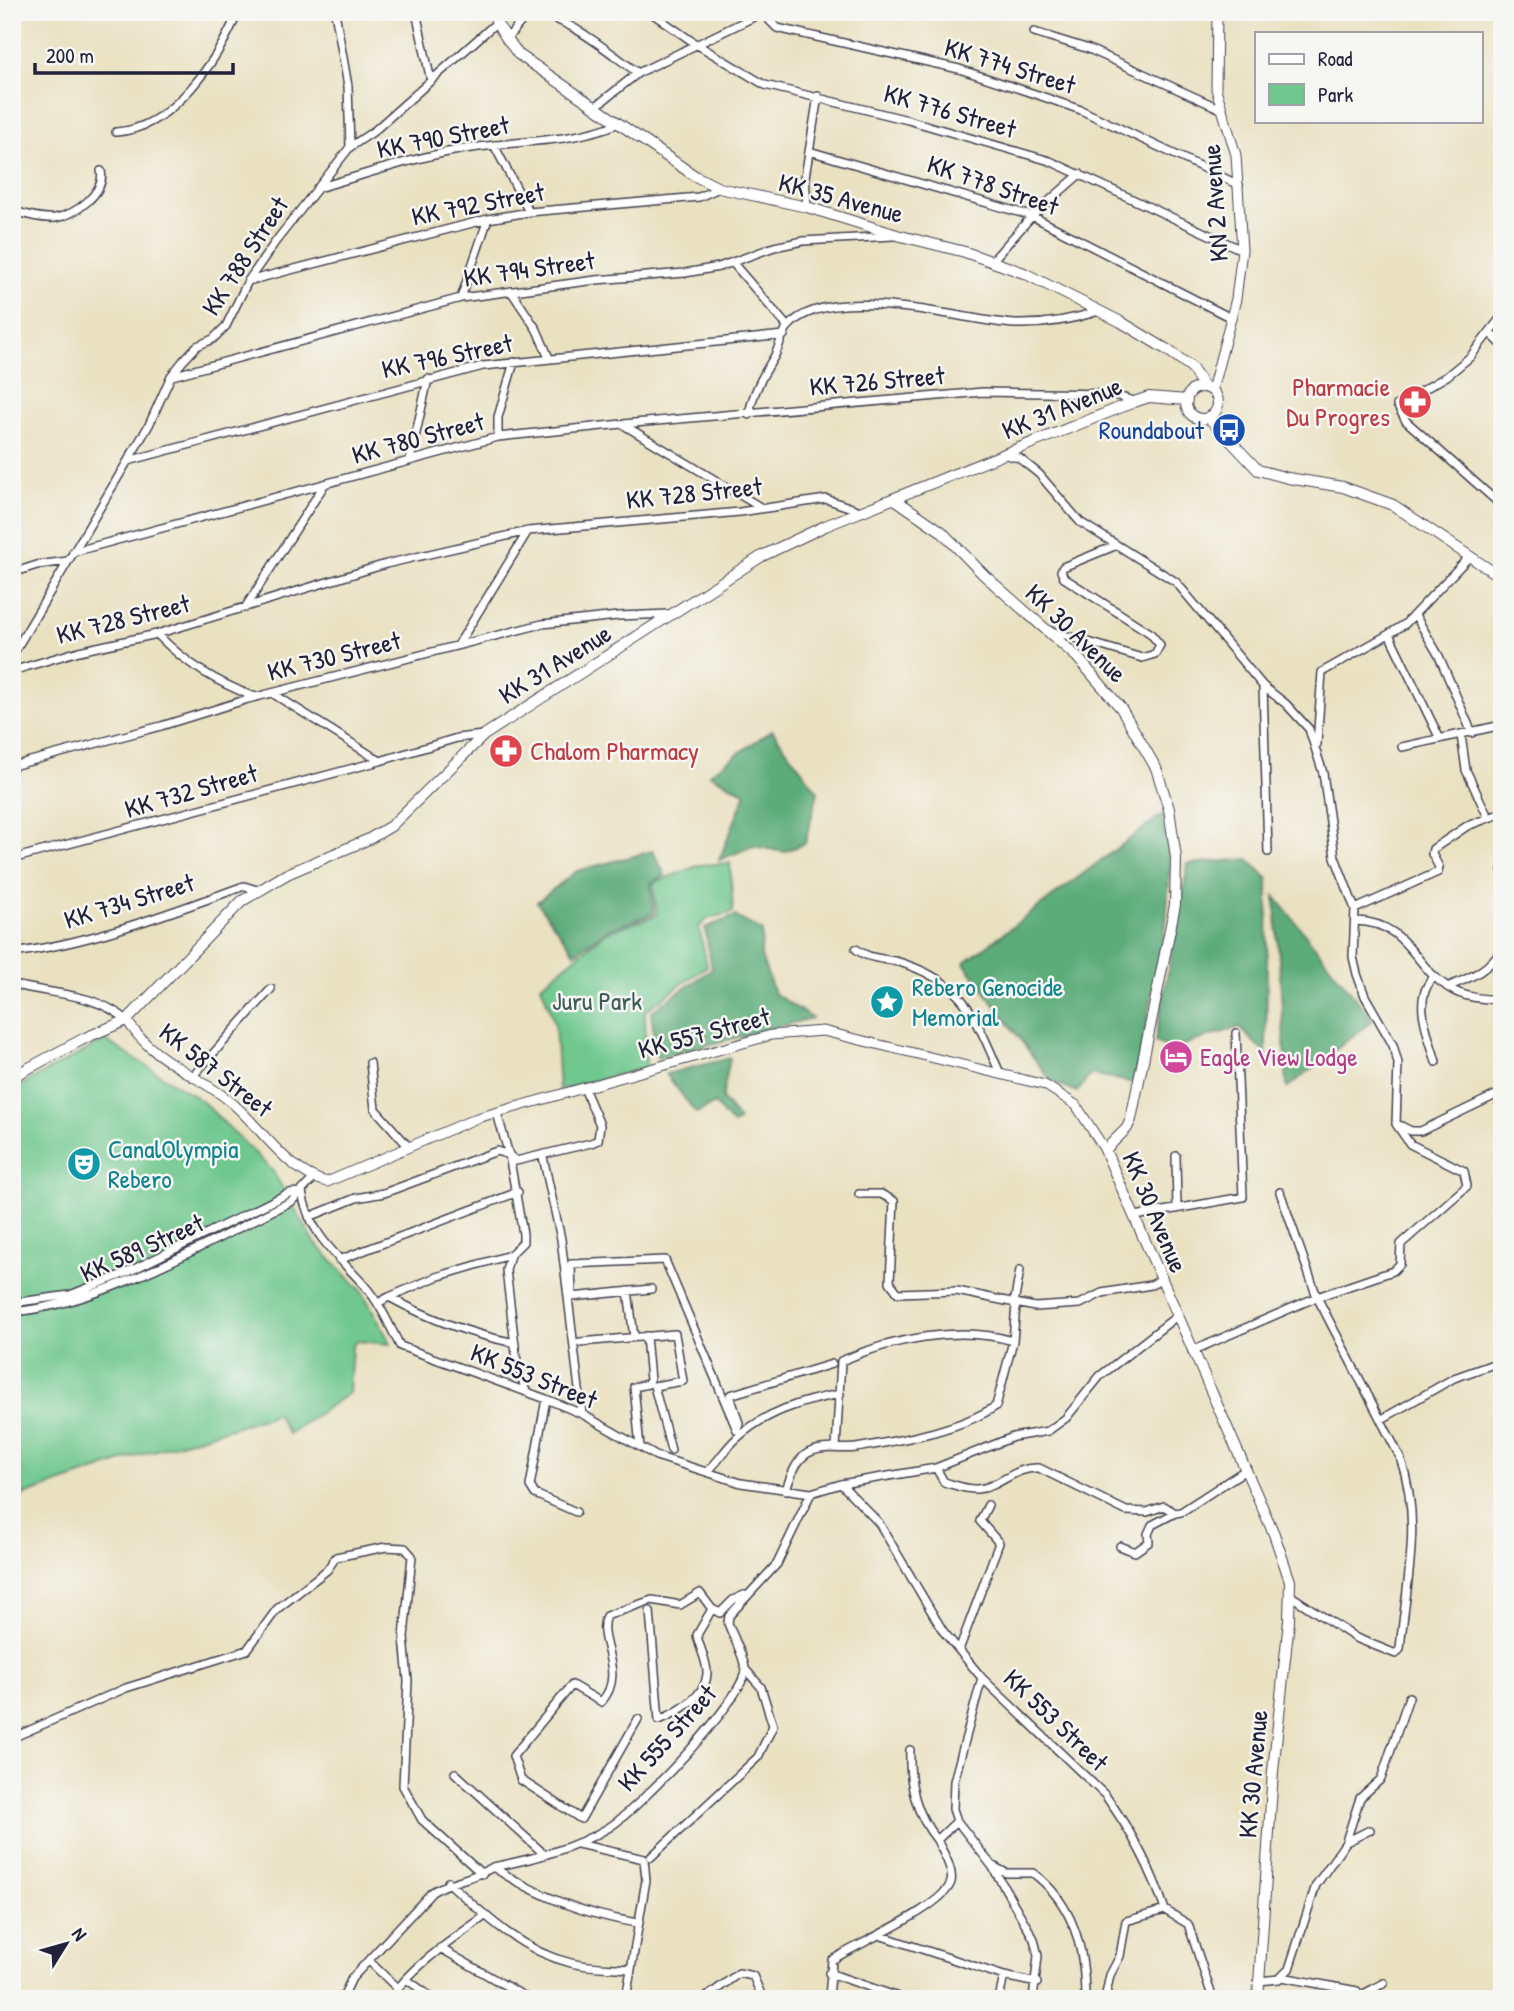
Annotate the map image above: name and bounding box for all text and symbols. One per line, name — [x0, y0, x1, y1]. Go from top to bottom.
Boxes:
street label: KK 774 Street — [940, 29, 1081, 102]
scale bar — [35, 32, 233, 76]
legend — [1255, 32, 1482, 122]
text: 200 m — [46, 41, 94, 70]
text: Road — [1318, 44, 1352, 73]
street label: KK 776 Street — [880, 75, 1021, 146]
text: Park — [1318, 80, 1353, 109]
street label: KK 790 Street — [374, 106, 513, 166]
street label: KN 2 Avenue — [1193, 143, 1236, 263]
street label: KK 778 Street — [923, 146, 1064, 224]
street label: KK 35 Avenue — [775, 164, 907, 231]
street label: KK 792 Street — [409, 173, 548, 233]
street label: KK 788 Street — [193, 189, 297, 322]
street label: KK 794 Street — [461, 242, 598, 295]
street label: KK 796 Street — [378, 324, 516, 386]
street label: KK 726 Street — [808, 357, 947, 404]
street label: KK 31 Avenue — [997, 368, 1127, 447]
place label: Pharmacie Du Progres — [1286, 369, 1390, 434]
pharmacy icon: Pharmacie Du Progres — [1396, 383, 1434, 421]
street label: KK 780 Street — [348, 403, 489, 472]
bus stop icon: Roundabout — [1210, 411, 1248, 449]
place label: Roundabout — [1099, 412, 1205, 447]
street label: KK 728 Street — [624, 468, 764, 517]
street label: KK 30 Avenue — [1018, 575, 1135, 690]
street label: KK 728 Street — [53, 585, 194, 652]
street label: KK 31 Avenue — [492, 615, 618, 712]
street label: KK 730 Street — [264, 622, 405, 689]
pharmacy icon: Chalom Pharmacy — [487, 732, 525, 770]
place label: Chalom Pharmacy — [530, 733, 699, 768]
street label: KK 732 Street — [120, 755, 262, 826]
street label: KK 734 Street — [60, 864, 199, 937]
place label: Rebero Genocide Memorial — [912, 969, 1063, 1034]
park label: Juru Park — [552, 983, 642, 1018]
place icon: Rebero Genocide Memorial — [868, 983, 906, 1021]
street label: KK 557 Street — [634, 998, 774, 1067]
street label: KK 587 Street — [152, 1014, 281, 1126]
hotel icon: Eagle View Lodge — [1157, 1038, 1195, 1076]
place label: Eagle View Lodge — [1200, 1039, 1358, 1074]
place label: CanalOlympia Rebero — [108, 1131, 239, 1196]
theatre icon: CanalOlympia Rebero — [65, 1145, 103, 1183]
street label: KK 30 Avenue — [1114, 1146, 1197, 1278]
street label: KK 589 Street — [75, 1204, 210, 1290]
street label: KK 553 Street — [466, 1334, 604, 1417]
street label: KK 553 Street — [996, 1661, 1117, 1779]
street label: KK 555 Street — [609, 1676, 725, 1799]
street label: KK 30 Avenue — [1229, 1708, 1276, 1839]
north arrow — [32, 1910, 102, 1980]
text: N — [66, 1922, 93, 1946]

